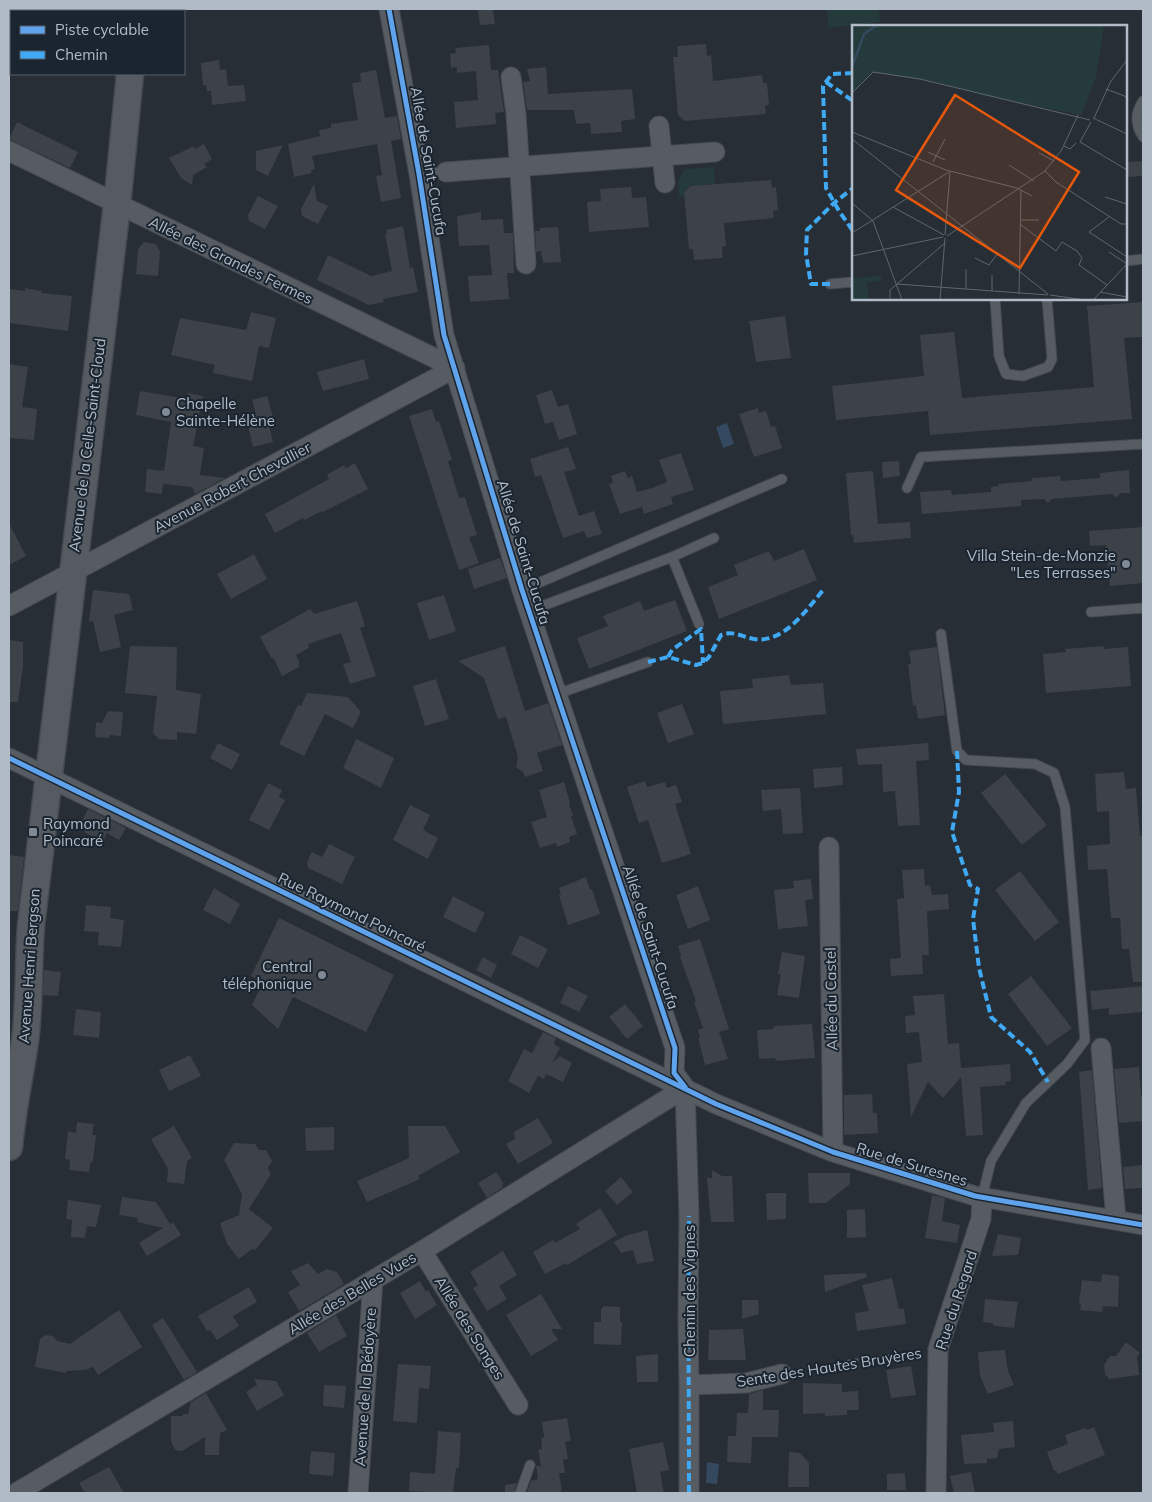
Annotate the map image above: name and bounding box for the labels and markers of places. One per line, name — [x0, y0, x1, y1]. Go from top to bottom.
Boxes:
place label: Chapelle Sainte-Hélène — [176, 394, 275, 430]
marker: Chapelle Sainte-Hélène — [160, 406, 172, 418]
place label: Villa Stein-de-Monzie "Les Terrasses" — [967, 546, 1116, 582]
marker: Villa Stein-de-Monzie "Les Terrasses" — [1120, 558, 1132, 570]
place label: Raymond Poincaré — [43, 814, 110, 850]
marker: Raymond Poincaré — [27, 826, 39, 838]
place label: Central téléphonique — [222, 957, 312, 993]
marker: Central téléphonique — [316, 969, 328, 981]

